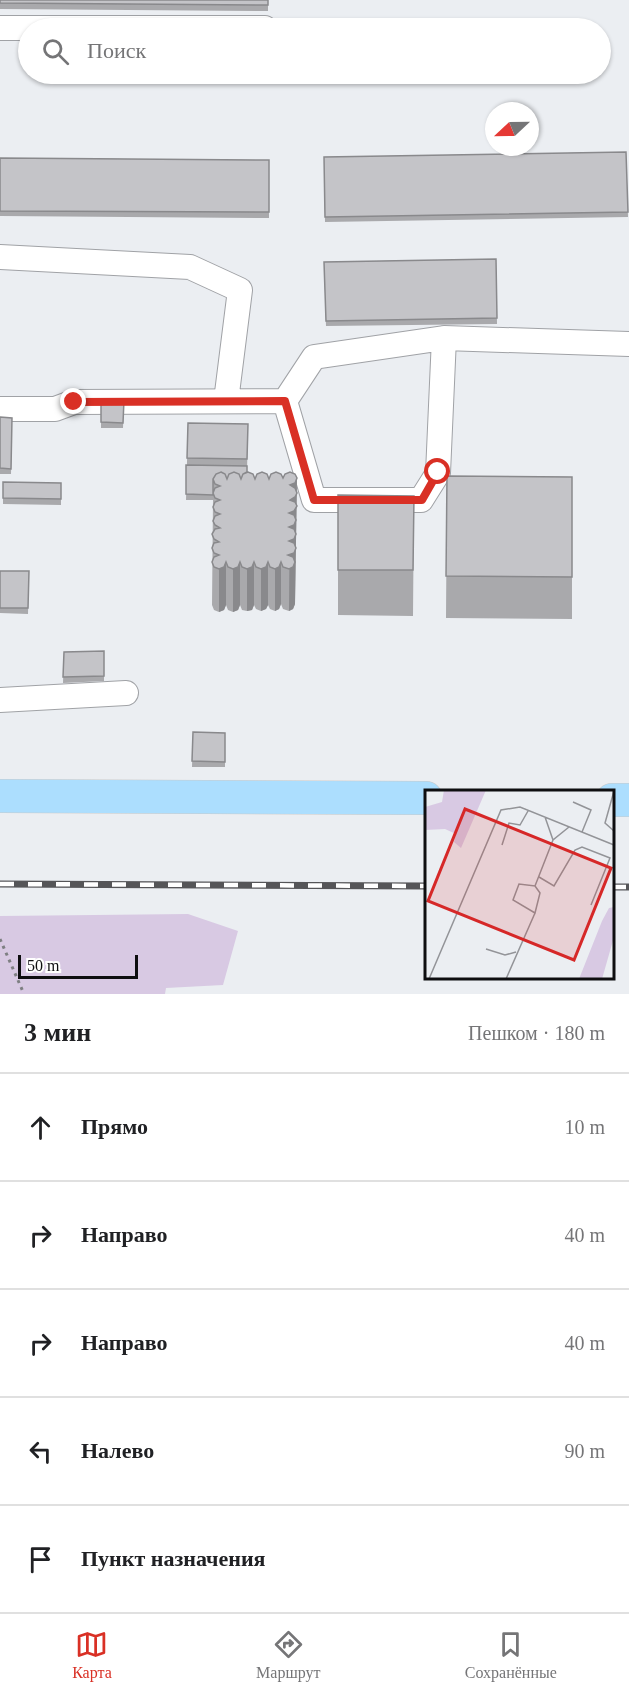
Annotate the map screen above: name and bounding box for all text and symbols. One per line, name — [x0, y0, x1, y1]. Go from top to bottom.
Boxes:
search box — [18, 18, 611, 84]
icon: search — [39, 35, 72, 68]
text: Поиск — [87, 38, 146, 63]
north arrow — [485, 102, 539, 156]
route end — [60, 388, 86, 414]
route start — [424, 458, 450, 484]
inset map — [425, 790, 614, 979]
scale bar — [18, 952, 138, 980]
text: 50 m — [27, 957, 59, 974]
text: 3 мин — [24, 1018, 91, 1047]
text: Пешком · 180 m — [468, 1022, 605, 1044]
icon: ahead — [24, 1111, 57, 1144]
text: Прямо — [81, 1114, 148, 1139]
text: 10 m — [564, 1116, 605, 1138]
icon: right — [24, 1219, 57, 1252]
text: Направо — [81, 1222, 167, 1247]
text: 40 m — [564, 1224, 605, 1246]
icon: right — [24, 1327, 57, 1360]
text: Направо — [81, 1330, 167, 1355]
text: 40 m — [564, 1332, 605, 1354]
icon: left — [24, 1435, 57, 1468]
text: Налево — [81, 1438, 154, 1463]
text: 90 m — [564, 1440, 605, 1462]
icon: arrive — [24, 1543, 57, 1576]
text: Пункт назначения — [81, 1546, 266, 1571]
tab: Карта — [72, 1628, 112, 1682]
tab: Маршрут — [256, 1628, 321, 1682]
tab: Сохранённые — [465, 1628, 557, 1682]

